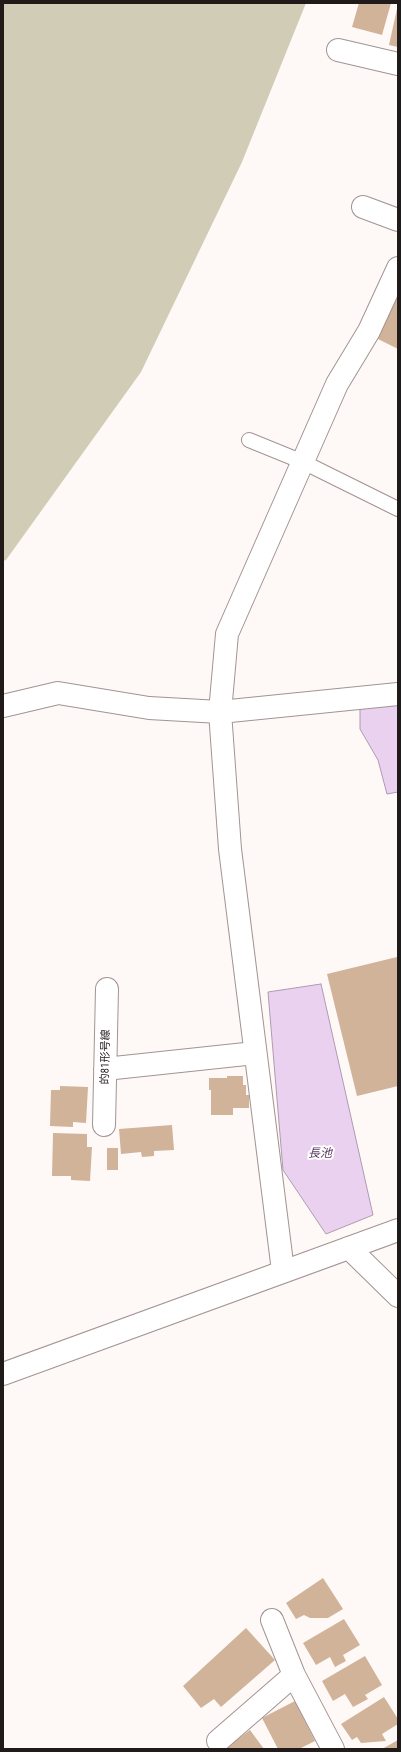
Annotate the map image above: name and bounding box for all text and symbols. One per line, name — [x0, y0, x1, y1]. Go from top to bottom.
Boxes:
street label: 的81形号線 — [99, 1029, 113, 1085]
water label: 長池 — [308, 1147, 332, 1161]

